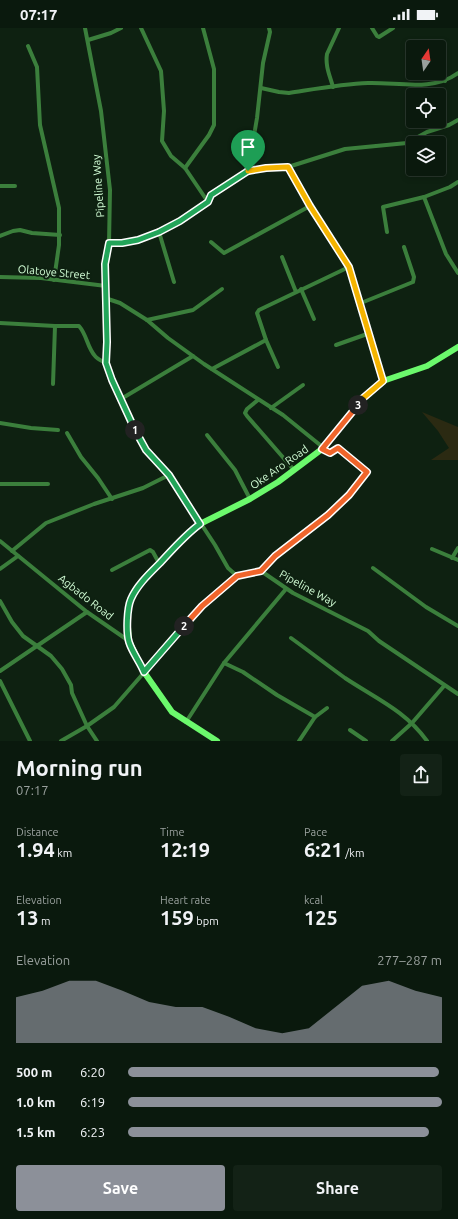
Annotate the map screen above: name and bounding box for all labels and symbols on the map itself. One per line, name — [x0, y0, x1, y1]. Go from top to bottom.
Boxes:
north arrow — [406, 40, 446, 80]
pin — [231, 130, 265, 171]
street label: Pipeline Way — [90, 153, 106, 218]
street label: Olatoye Street — [17, 263, 91, 281]
pin: 3 — [348, 395, 368, 415]
pin: 1 — [125, 420, 145, 440]
street label: Oke Aro Road — [248, 443, 310, 491]
street label: Pipeline Way — [277, 567, 339, 609]
street label: Agbado Road — [56, 572, 116, 622]
pin: 2 — [174, 616, 194, 636]

